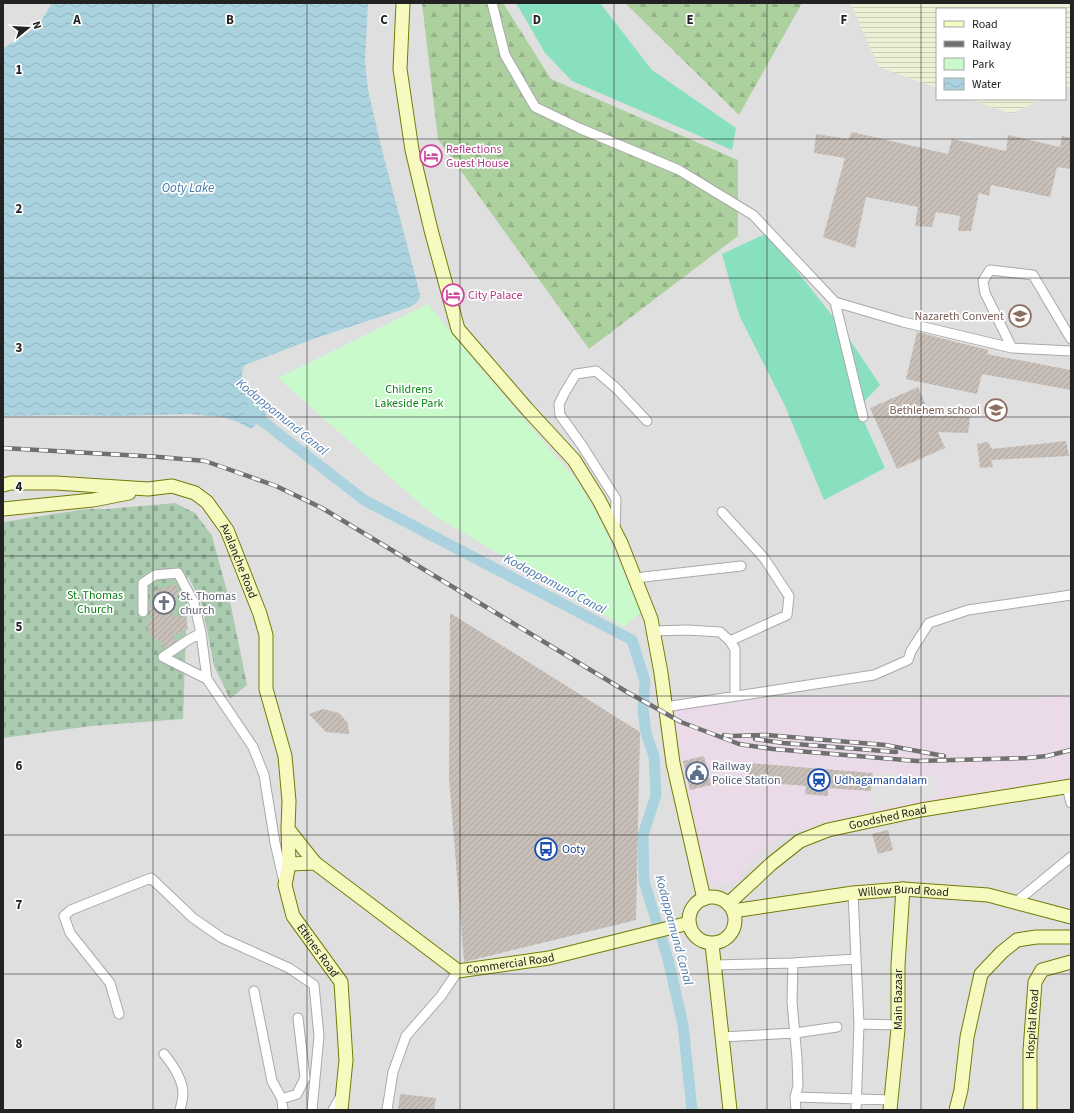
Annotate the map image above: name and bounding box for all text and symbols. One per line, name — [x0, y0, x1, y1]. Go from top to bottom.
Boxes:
north arrow — [8, 8, 48, 48]
legend — [936, 8, 1066, 100]
text: A — [72, 11, 81, 29]
text: B — [226, 11, 234, 29]
text: C — [380, 11, 388, 29]
text: D — [533, 11, 541, 29]
text: E — [686, 11, 694, 29]
text: F — [841, 11, 848, 29]
text: Road — [972, 16, 998, 33]
text: N — [29, 19, 45, 31]
text: Railway — [972, 36, 1011, 53]
text: Park — [972, 56, 994, 73]
text: 1 — [16, 61, 23, 79]
text: Water — [972, 76, 1002, 93]
place label: Reflections Guest House — [446, 141, 509, 172]
hotel icon: Reflections Guest House — [418, 143, 444, 169]
water label: Ooty Lake — [162, 179, 214, 197]
text: 2 — [16, 200, 23, 218]
hotel icon: City Palace — [440, 282, 466, 308]
place label: City Palace — [468, 287, 523, 304]
school or university icon: Nazareth Convent — [1007, 303, 1033, 329]
place label: Nazareth Convent — [914, 308, 1004, 325]
text: 3 — [16, 339, 23, 357]
water label: Kodappamund Canal — [232, 374, 332, 460]
park label: Childrens Lakeside Park — [375, 381, 444, 412]
school or university icon: Bethlehem school — [983, 397, 1009, 423]
place label: Bethlehem school — [890, 402, 980, 419]
text: 4 — [16, 478, 23, 496]
street label: Avalanche Road — [216, 519, 262, 601]
water label: Kodappamund Canal — [501, 549, 610, 619]
park label: St. Thomas Church — [67, 587, 123, 618]
place label: St. Thomas church — [180, 588, 236, 619]
church icon: St. Thomas church — [151, 590, 177, 616]
text: 5 — [16, 618, 23, 636]
text: 6 — [16, 757, 23, 775]
place label: Railway Police Station — [712, 758, 780, 789]
public building icon: Railway Police Station — [684, 760, 710, 786]
station icon: Udhagamandalam — [806, 767, 832, 793]
place label: Udhagamandalam — [834, 772, 927, 789]
street label: Goodshed Road — [847, 801, 928, 834]
bus stop icon: Ooty — [533, 836, 559, 862]
place label: Ooty — [562, 841, 586, 858]
water label: Kodappamund Canal — [651, 873, 698, 988]
street label: Willow Bund Road — [857, 880, 950, 901]
text: 7 — [16, 896, 23, 914]
street label: Ettines Road — [293, 920, 343, 981]
street label: Commercial Road — [465, 948, 556, 978]
street label: Main Bazaar — [890, 968, 907, 1030]
street label: Hospital Road — [1022, 988, 1043, 1059]
text: 8 — [16, 1035, 23, 1053]

